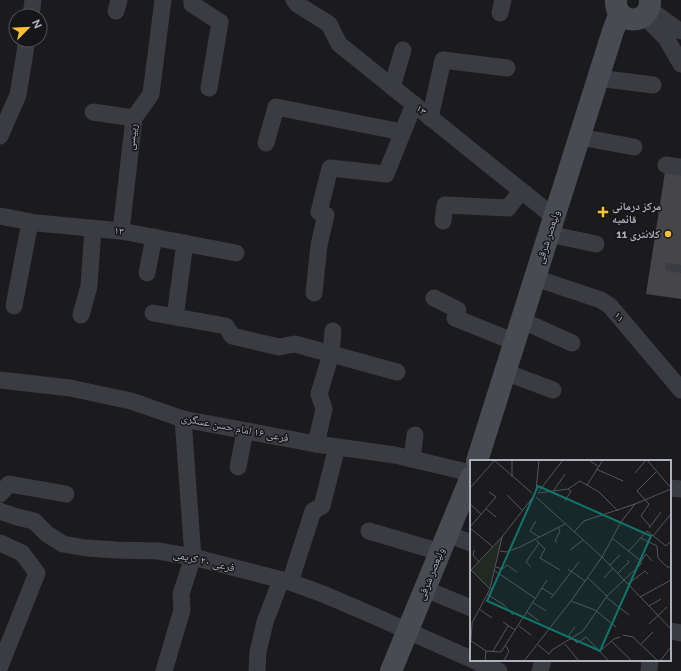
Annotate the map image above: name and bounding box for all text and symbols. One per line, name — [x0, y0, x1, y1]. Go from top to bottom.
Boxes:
north arrow — [8, 8, 48, 48]
text: N — [29, 18, 44, 31]
street label: ۱۳ — [413, 102, 429, 118]
street label: رییسی — [124, 123, 140, 151]
place label: مرکز درمانی قائمیه — [612, 200, 661, 226]
marker: مرکز درمانی قائمیه — [597, 206, 609, 218]
street label: ولیعصر شرقی — [533, 209, 563, 265]
street label: ۱۳ — [113, 224, 125, 238]
place label: کلانتری 11 — [616, 228, 660, 242]
marker: کلانتری 11 — [663, 229, 673, 239]
street label: ۱۱ — [611, 309, 627, 325]
street label: فرعی ۱۶ امام حسن عسگری — [180, 411, 290, 445]
inset map — [470, 460, 671, 661]
street label: ولیعصر شرقی — [415, 546, 447, 602]
street label: فرعی ۲۰ کریمی — [172, 548, 236, 574]

